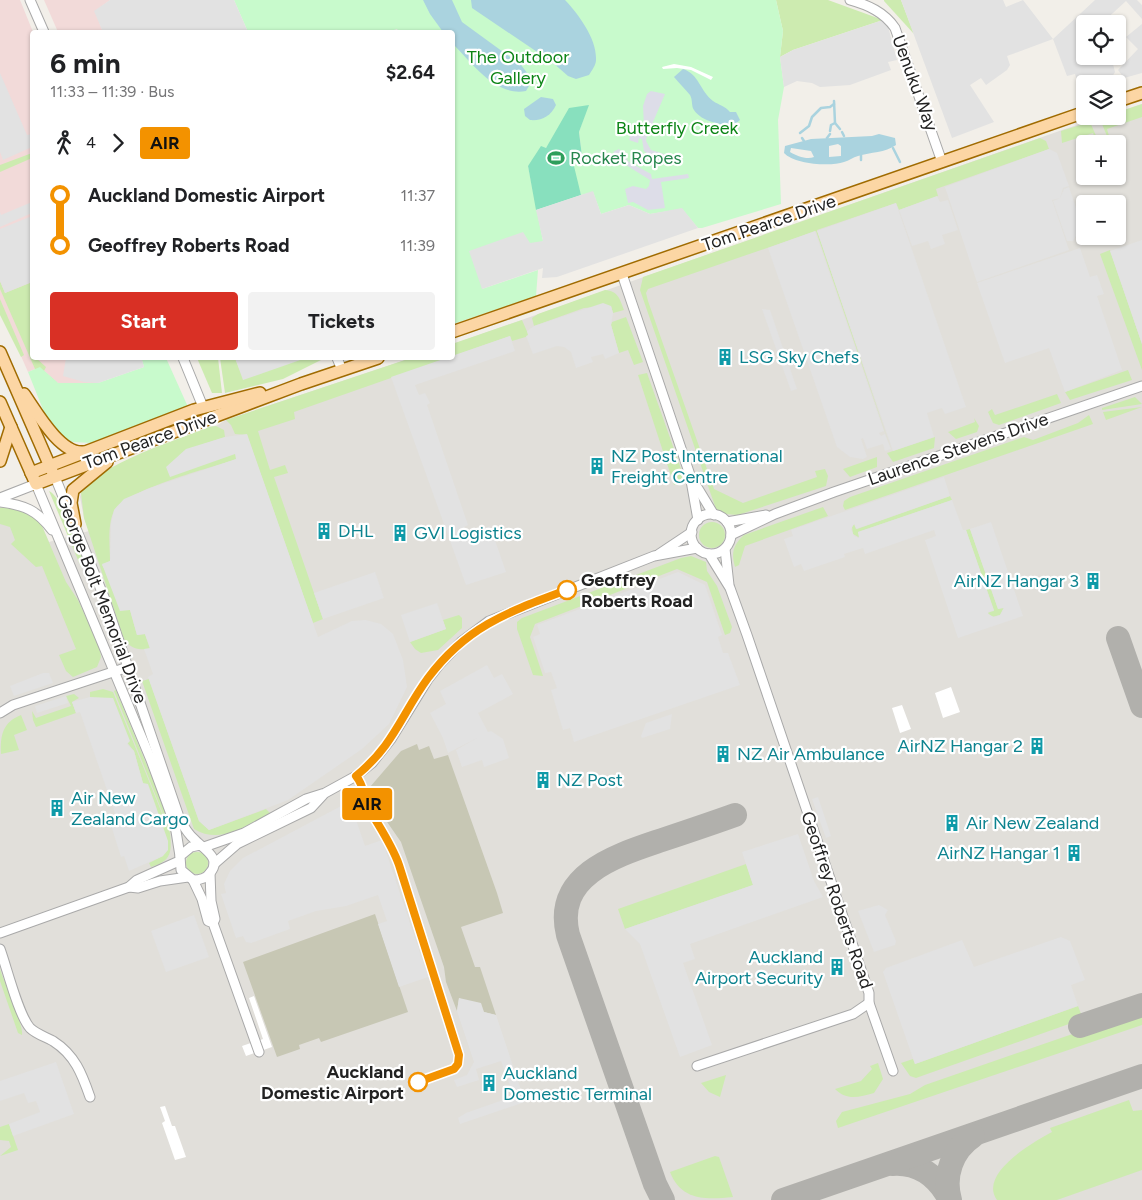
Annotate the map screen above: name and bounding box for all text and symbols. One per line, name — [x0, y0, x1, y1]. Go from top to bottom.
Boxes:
map controls — [1076, 15, 1126, 245]
button: locate — [1076, 15, 1126, 65]
street label: Uenuku Way — [887, 32, 943, 135]
text: 6 min — [50, 46, 121, 80]
park label: The Outdoor Gallery — [467, 46, 569, 89]
text: $2.64 — [386, 61, 435, 84]
button: layers — [1076, 75, 1126, 125]
text: 11:33 – 11:39 · Bus — [50, 82, 175, 101]
park label: Butterfly Creek — [616, 117, 739, 139]
icon: walk — [50, 129, 78, 157]
icon: forward — [104, 129, 132, 157]
text: AIR — [150, 132, 180, 154]
text: 4 — [86, 133, 96, 152]
button: + — [1076, 135, 1126, 185]
place label: Rocket Ropes — [570, 147, 682, 169]
sports icon: Rocket Ropes — [546, 148, 566, 168]
text: Auckland Domestic Airport — [88, 184, 325, 207]
text: 11:37 — [400, 186, 435, 205]
street label: Tom Pearce Drive — [699, 190, 839, 256]
button: − — [1076, 195, 1126, 245]
text: Geoffrey Roberts Road — [88, 234, 289, 257]
text: 11:39 — [400, 236, 435, 255]
button: Start — [50, 292, 238, 350]
button: Tickets — [248, 292, 435, 350]
place label: LSG Sky Chefs — [739, 346, 859, 368]
building icon: LSG Sky Chefs — [715, 347, 735, 367]
street label: Tom Pearce Drive — [80, 406, 220, 474]
street label: Laurence Stevens Drive — [865, 408, 1051, 490]
place label: NZ Post International Freight Centre — [611, 445, 783, 488]
building icon: NZ Post International Freight Centre — [587, 456, 607, 476]
street label: George Bolt Memorial Drive — [52, 492, 152, 707]
place label: DHL — [338, 520, 374, 542]
building icon: DHL — [314, 521, 334, 541]
place label: GVI Logistics — [414, 522, 522, 544]
building icon: GVI Logistics — [390, 523, 410, 543]
place label: Geoffrey Roberts Road — [581, 569, 693, 612]
place label: AirNZ Hangar 3 — [954, 570, 1079, 592]
building icon: AirNZ Hangar 3 — [1083, 571, 1103, 591]
marker: Geoffrey Roberts Road — [557, 580, 577, 600]
place label: AirNZ Hangar 2 — [898, 735, 1023, 757]
building icon: AirNZ Hangar 2 — [1027, 736, 1047, 756]
place label: NZ Air Ambulance — [737, 743, 885, 765]
building icon: NZ Air Ambulance — [713, 744, 733, 764]
place label: NZ Post — [557, 769, 623, 791]
building icon: NZ Post — [533, 770, 553, 790]
place label: Air New Zealand Cargo — [71, 787, 189, 830]
line badge: AIR — [338, 788, 396, 820]
text: AIR — [352, 793, 382, 815]
building icon: Air New Zealand Cargo — [47, 798, 67, 818]
street label: Geoffrey Roberts Road — [796, 808, 878, 992]
place label: Air New Zealand — [966, 812, 1099, 834]
building icon: Air New Zealand — [942, 813, 962, 833]
place label: AirNZ Hangar 1 — [937, 842, 1060, 864]
building icon: AirNZ Hangar 1 — [1064, 843, 1084, 863]
place label: Auckland Airport Security — [695, 946, 824, 989]
building icon: Auckland Airport Security — [827, 957, 847, 977]
place label: Auckland Domestic Airport — [261, 1061, 404, 1104]
place label: Auckland Domestic Terminal — [503, 1062, 652, 1105]
marker: Auckland Domestic Airport — [408, 1072, 428, 1092]
building icon: Auckland Domestic Terminal — [479, 1073, 499, 1093]

